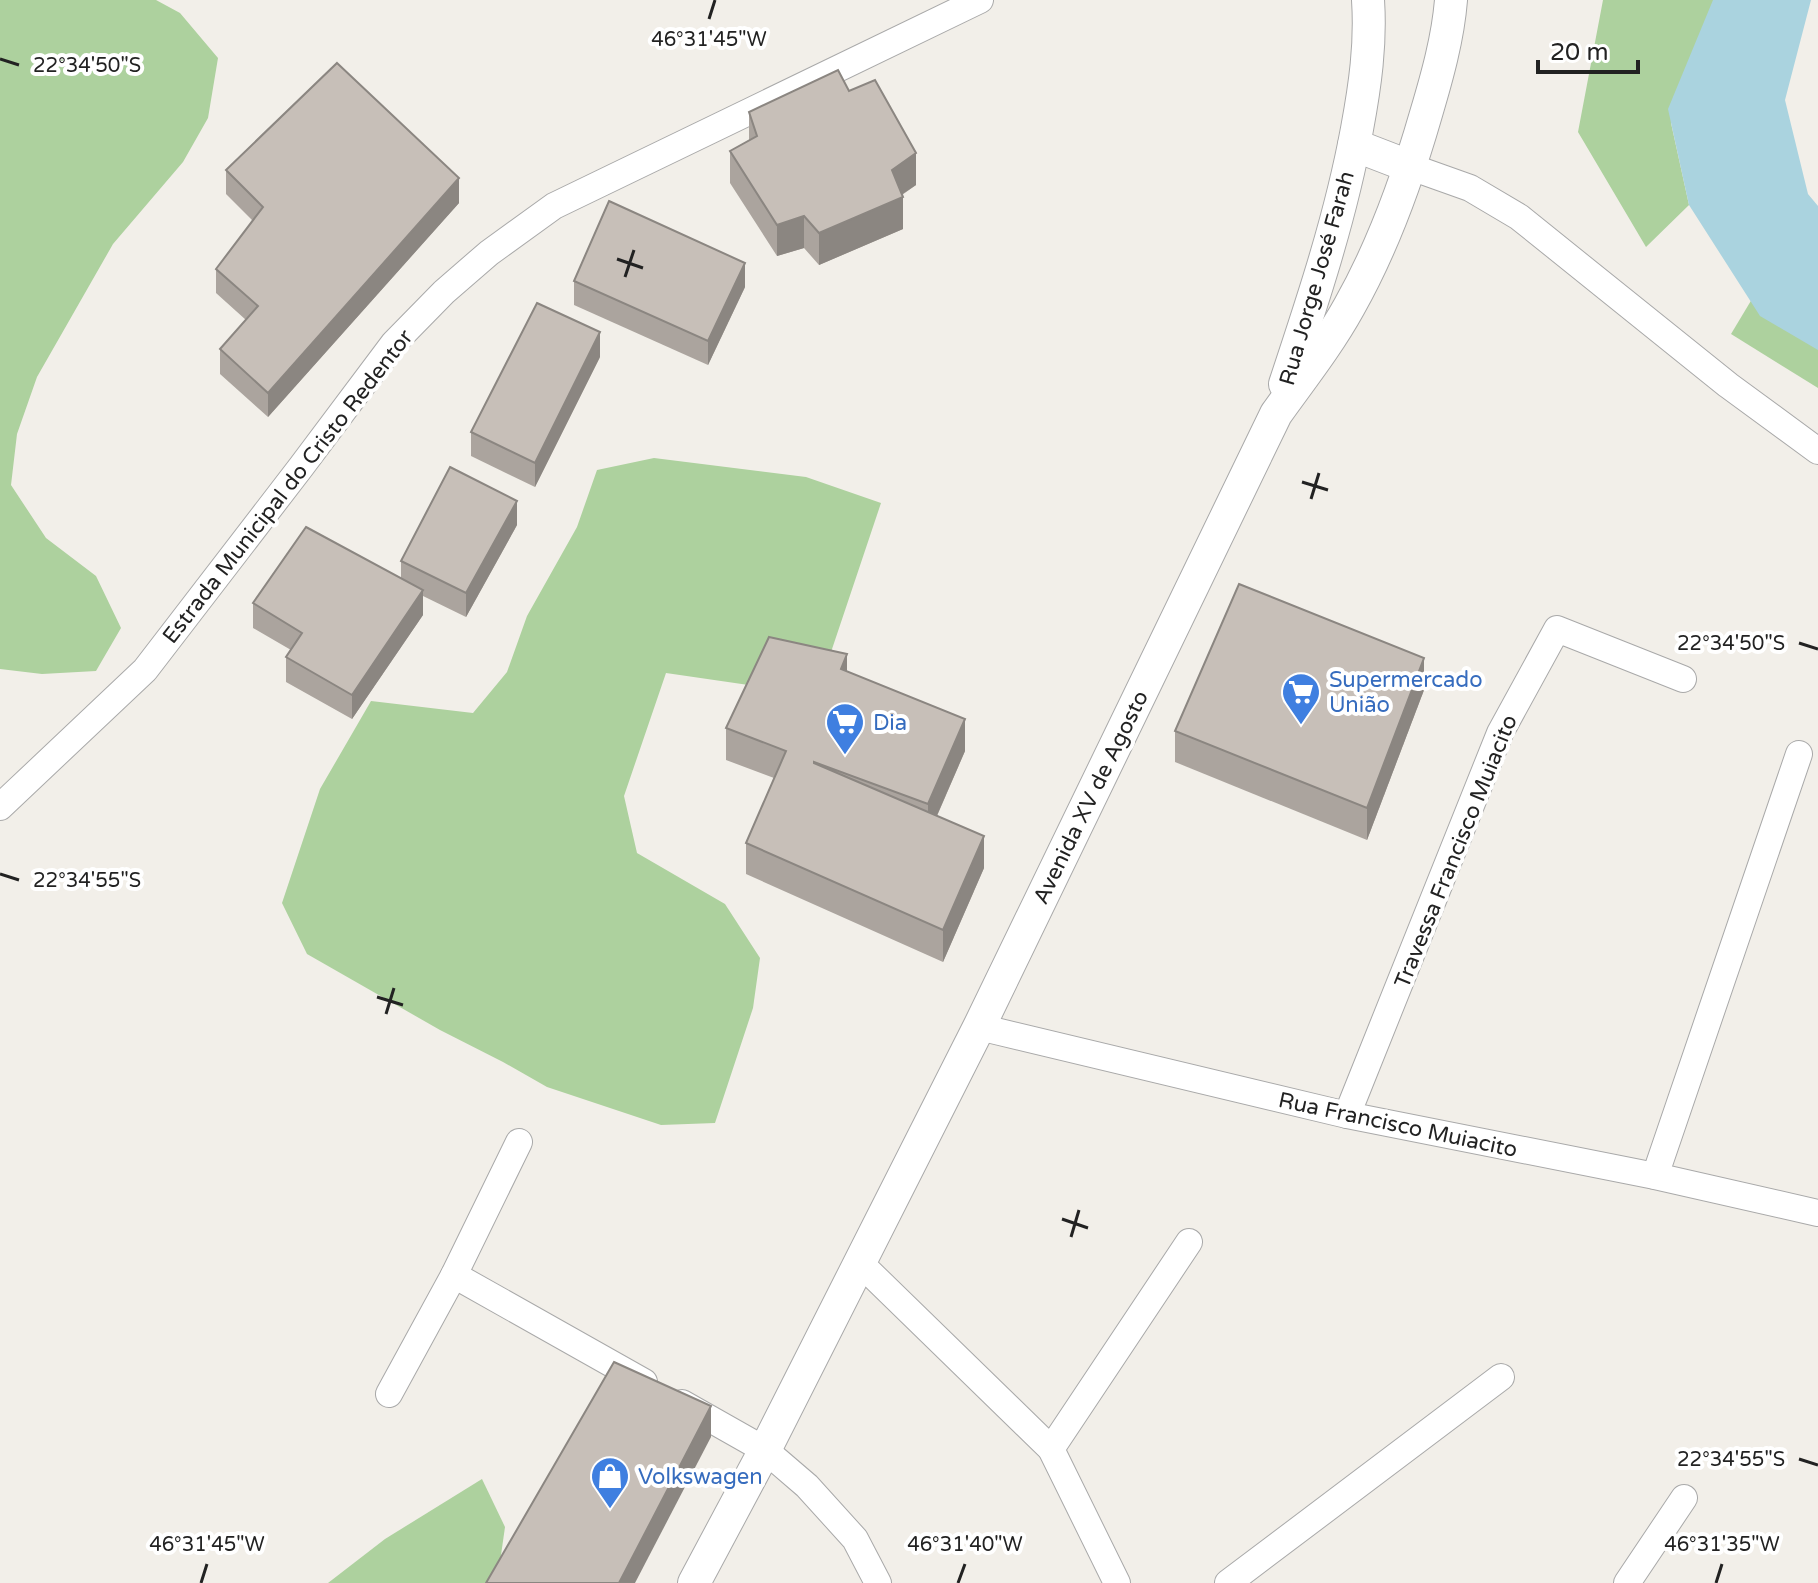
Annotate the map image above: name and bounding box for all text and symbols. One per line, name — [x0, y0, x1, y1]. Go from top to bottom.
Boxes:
scale bar — [1538, 24, 1638, 74]
text: 46°31'45"W — [651, 28, 767, 52]
text: 20 m — [1550, 38, 1608, 67]
text: 22°34'50"S — [33, 54, 141, 78]
street label: Rua Jorge José Farah — [1274, 168, 1360, 388]
street label: Estrada Municipal do Cristo Redentor — [157, 324, 419, 649]
text: 22°34'50"S — [1677, 632, 1785, 656]
place label: Supermercado União — [1329, 667, 1483, 718]
supermarket icon: Supermercado União — [1280, 671, 1322, 726]
street label: Avenida XV de Agosto — [1028, 686, 1154, 908]
supermarket icon: Dia — [824, 701, 866, 756]
place label: Dia — [873, 710, 907, 736]
street label: Travessa Francisco Muiacito — [1389, 711, 1523, 992]
text: 22°34'55"S — [33, 869, 141, 893]
street label: Rua Francisco Muiacito — [1276, 1087, 1520, 1163]
text: 22°34'55"S — [1677, 1448, 1785, 1472]
shop icon: Volkswagen — [589, 1455, 631, 1510]
place label: Volkswagen — [638, 1464, 763, 1490]
text: 46°31'45"W — [149, 1533, 265, 1557]
text: 46°31'40"W — [907, 1533, 1023, 1557]
text: 46°31'35"W — [1664, 1533, 1780, 1557]

